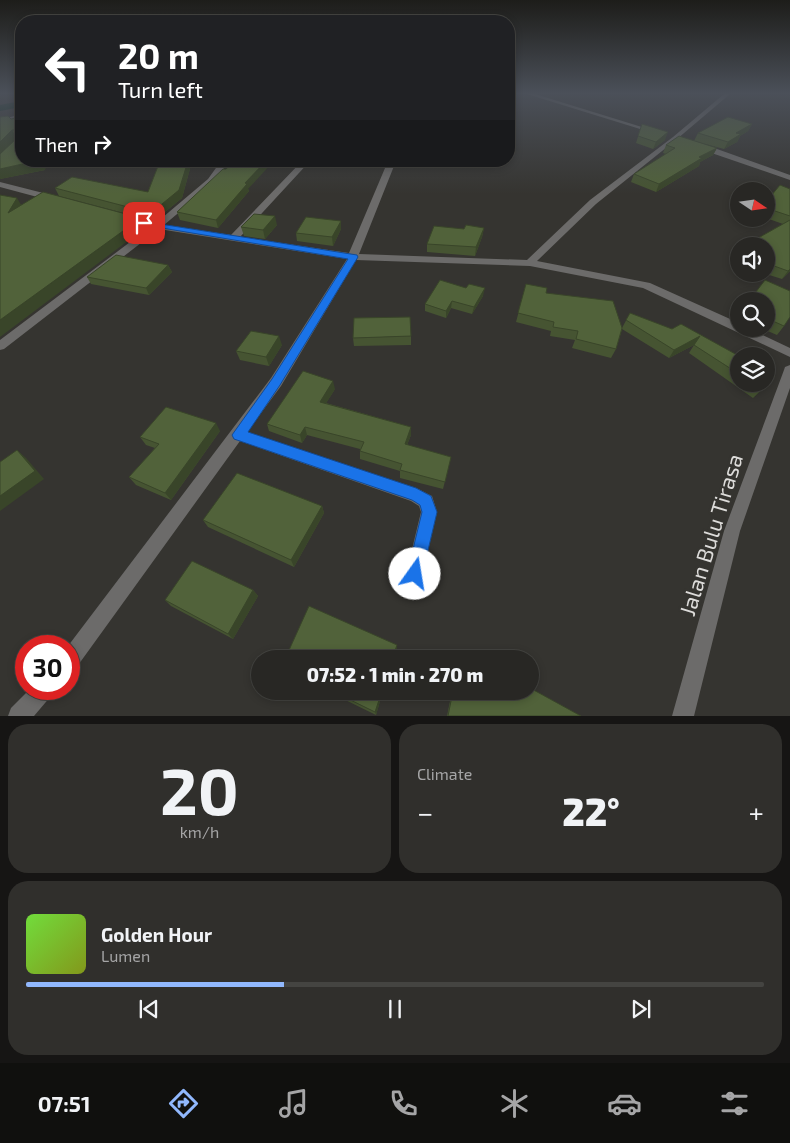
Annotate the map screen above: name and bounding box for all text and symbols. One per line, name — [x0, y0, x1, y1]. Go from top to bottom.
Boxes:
text: 20 m — [118, 34, 199, 76]
icon: left — [35, 35, 100, 100]
text: Turn left — [118, 76, 203, 102]
icon: right — [88, 130, 116, 158]
text: Then — [35, 133, 78, 156]
north arrow — [730, 182, 775, 228]
map controls — [730, 182, 775, 392]
pin — [123, 202, 165, 244]
icon: arrive — [130, 209, 158, 237]
button: sound — [730, 237, 775, 282]
button: search — [730, 292, 775, 337]
button: layers — [730, 347, 775, 392]
street label: Jalan Bulu Tirasa — [673, 451, 747, 619]
position arrow — [388, 547, 440, 599]
speed limit sign: 30 — [15, 635, 80, 700]
text: 07:52 · 1 min · 270 m — [307, 663, 483, 686]
text: 20 — [160, 750, 239, 828]
text: Climate — [417, 764, 472, 783]
text: 22° — [562, 788, 620, 834]
text: − — [417, 795, 433, 829]
text: + — [749, 795, 764, 829]
text: km/h — [180, 822, 219, 841]
text: Golden Hour — [101, 923, 212, 946]
text: Lumen — [101, 946, 150, 965]
icon: previous — [135, 995, 163, 1023]
icon: pause — [381, 995, 409, 1023]
icon: next — [627, 995, 655, 1023]
icon: directions — [166, 1086, 201, 1121]
icon: music — [276, 1086, 311, 1121]
icon: phone — [386, 1086, 421, 1121]
icon: climate — [497, 1086, 532, 1121]
icon: car — [607, 1086, 642, 1121]
icon: filters — [717, 1086, 752, 1121]
text: 07:51 — [38, 1090, 90, 1116]

